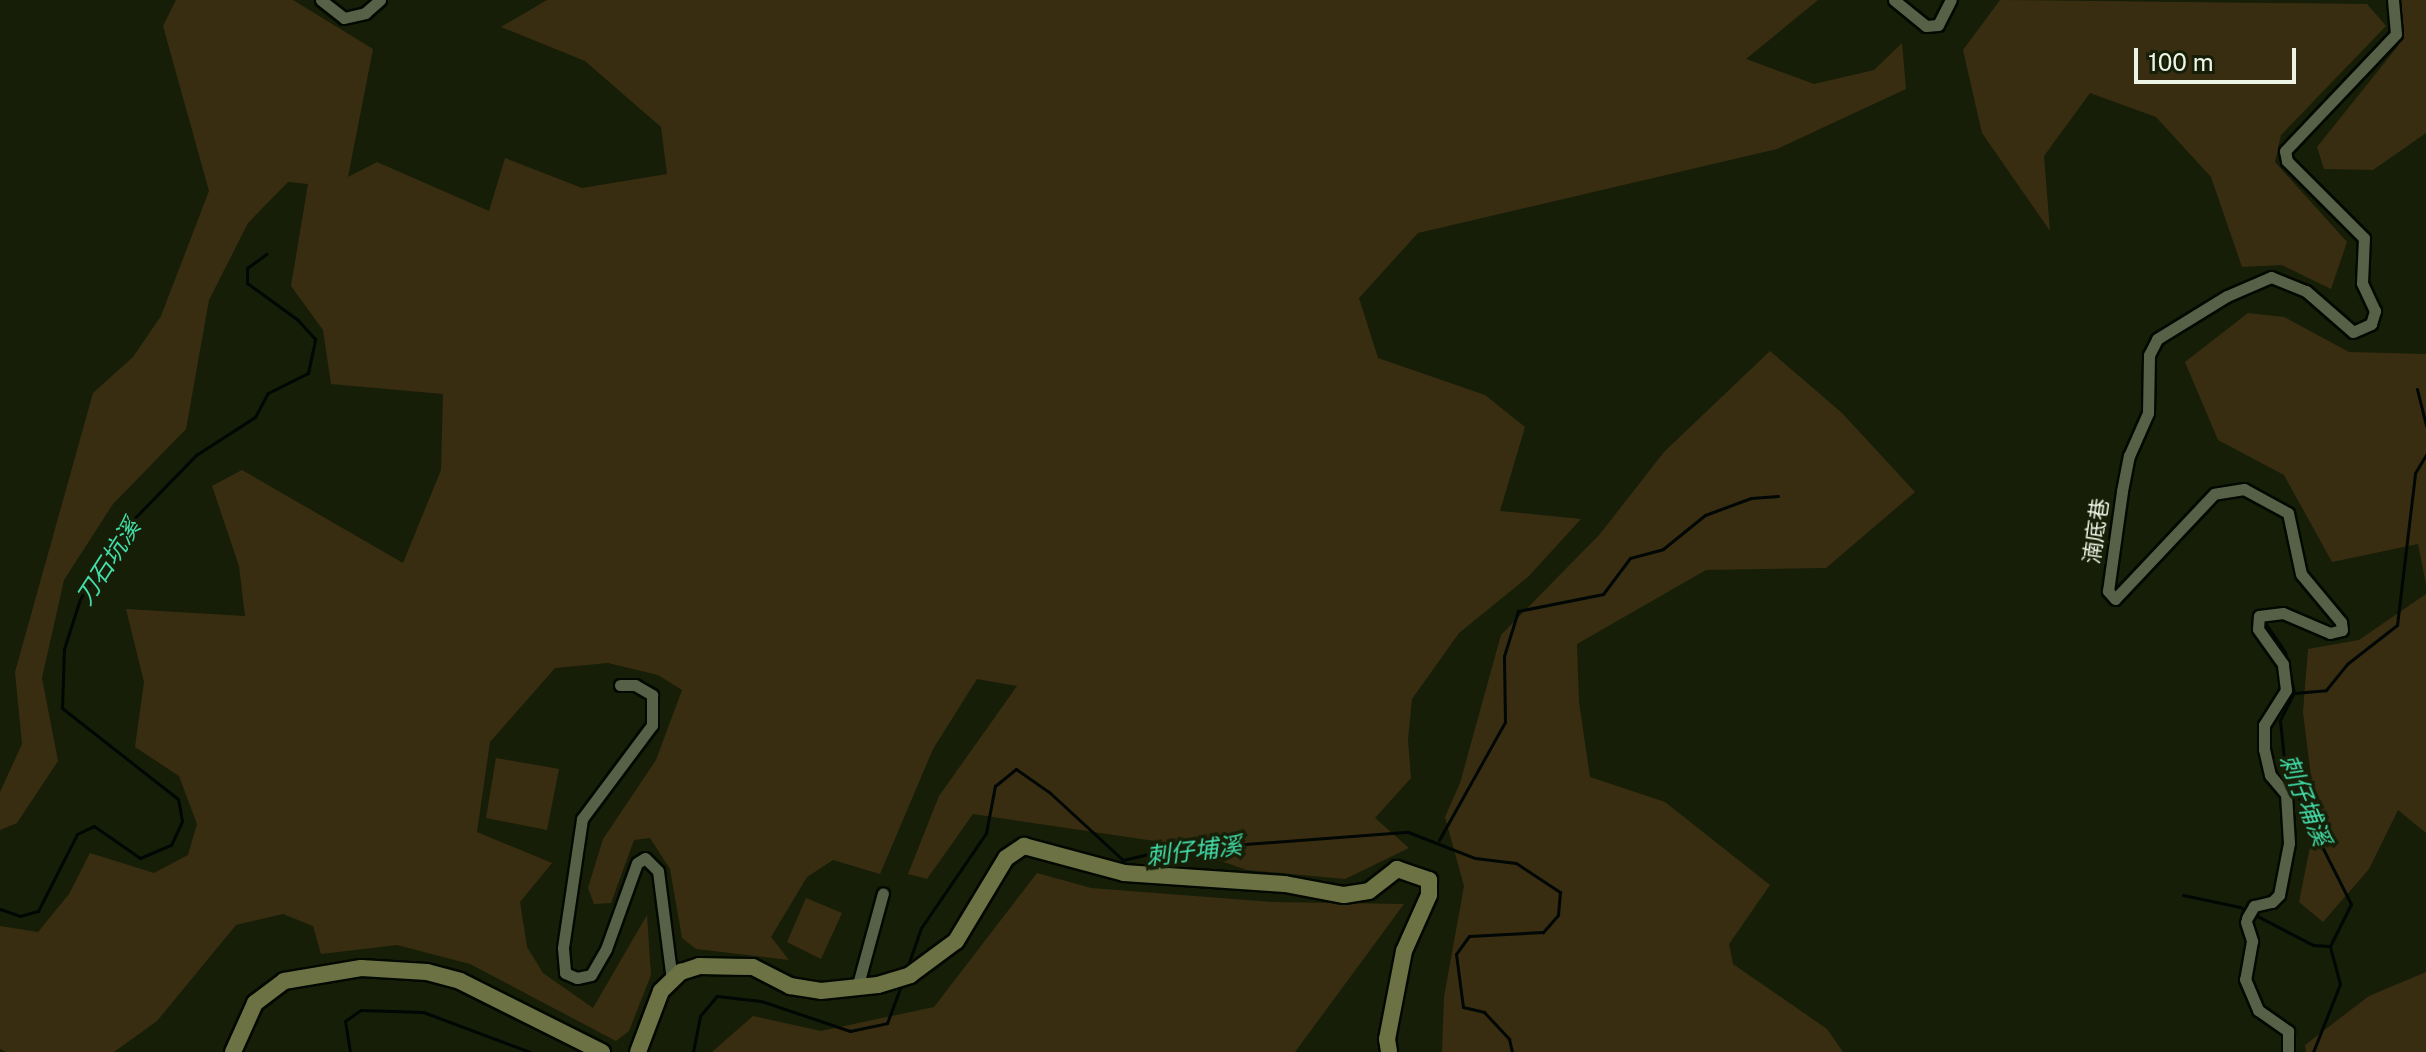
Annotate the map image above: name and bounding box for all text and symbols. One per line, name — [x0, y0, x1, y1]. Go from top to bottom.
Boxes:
scale bar — [2138, 32, 2300, 82]
text: 100 m — [2148, 48, 2214, 76]
street label: 湳底巷 — [2078, 496, 2114, 566]
water label: 刀石坑溪 — [70, 514, 146, 610]
water label: 刺仔埔溪 — [2274, 750, 2336, 850]
water label: 刺仔埔溪 — [1145, 831, 1243, 871]

